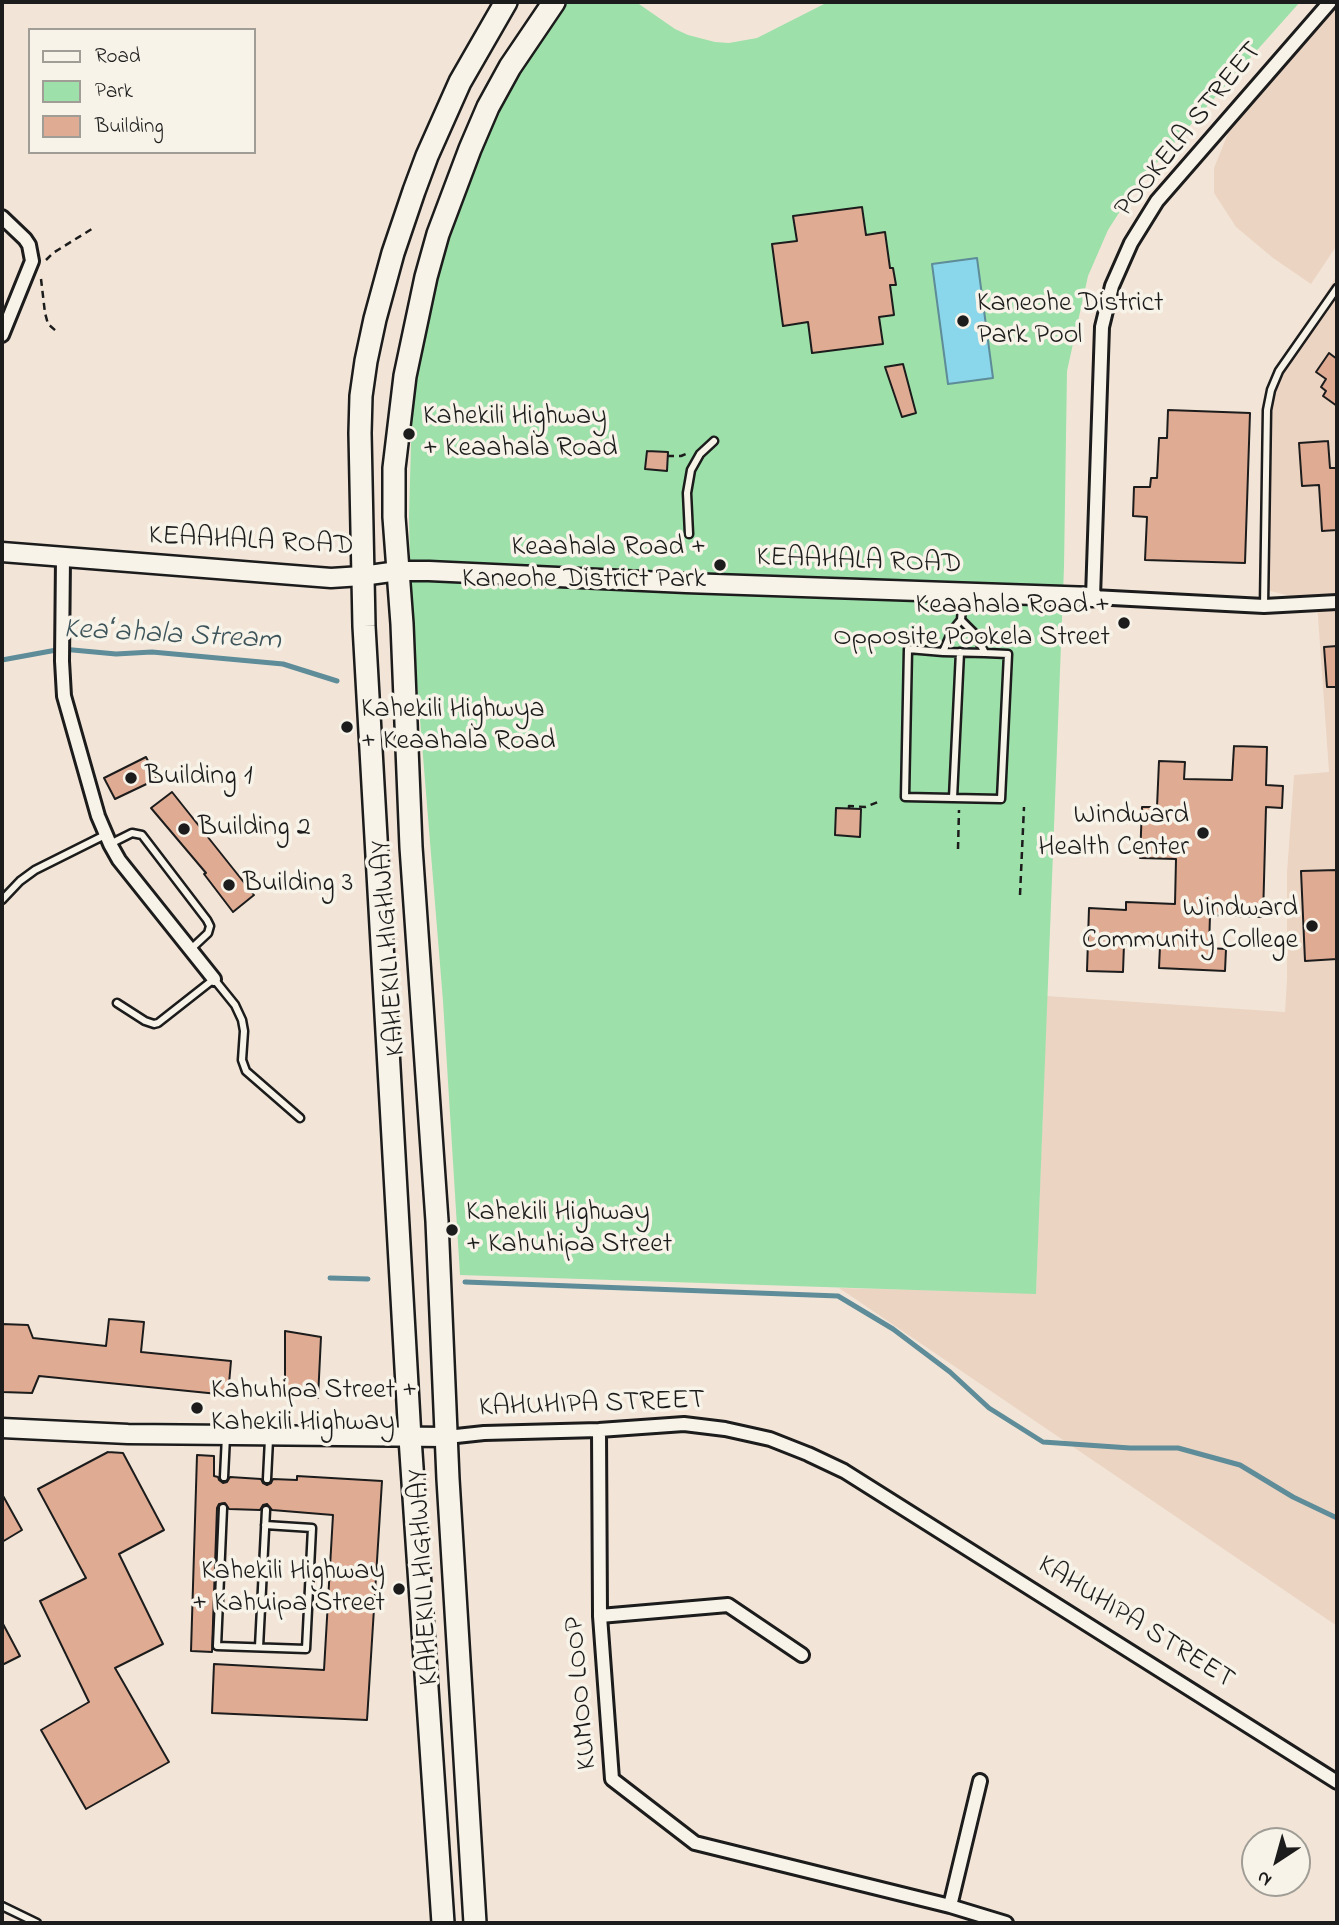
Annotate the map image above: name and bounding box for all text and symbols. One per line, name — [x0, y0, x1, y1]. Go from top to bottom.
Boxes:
legend — [28, 28, 256, 154]
street label: POOKELA STREET — [1109, 37, 1271, 225]
text: Road — [95, 42, 141, 72]
text: Park — [95, 77, 133, 107]
text: Building — [95, 112, 164, 142]
place label: Kaneohe District Park Pool — [977, 288, 1163, 354]
marker: Kaneohe District Park Pool — [955, 313, 971, 329]
place label: Kahekili Highway + Keaahala Road — [423, 401, 617, 467]
marker: Kahekili Highway + Keaahala Road — [401, 426, 417, 442]
street label: KEAAHALA ROAD — [148, 521, 354, 565]
place label: Keaahala Road + Kaneohe District Park — [462, 532, 706, 598]
street label: KEAAHALA ROAD — [756, 543, 962, 583]
marker: Keaahala Road + Kaneohe District Park — [712, 557, 728, 573]
place label: Keaahala Road + Opposite Pookela Street — [833, 590, 1110, 656]
water label: Keaʻahala Stream — [62, 613, 282, 661]
marker: Keaahala Road + Opposite Pookela Street — [1116, 615, 1132, 631]
place label: Kahekili Highwya + Keaahala Road — [361, 694, 555, 760]
marker: Kahekili Highwya + Keaahala Road — [339, 719, 355, 735]
place label: Building 1 — [145, 761, 253, 795]
marker: Building 1 — [123, 770, 139, 786]
place label: Windward Health Center — [1038, 800, 1189, 866]
place label: Building 2 — [198, 812, 311, 846]
marker: Building 2 — [176, 821, 192, 837]
marker: Windward Health Center — [1195, 825, 1211, 841]
street label: KAHEKILI HIGHWAY — [367, 839, 415, 1057]
place label: Building 3 — [243, 868, 353, 902]
marker: Building 3 — [221, 877, 237, 893]
place label: Windward Community College — [1082, 893, 1298, 959]
marker: Windward Community College — [1304, 918, 1320, 934]
place label: Kahekili Highway + Kahuhipa Street — [466, 1197, 672, 1263]
marker: Kahekili Highway + Kahuhipa Street — [444, 1222, 460, 1238]
place label: Kahuhipa Street + Kahekili Highway — [211, 1375, 417, 1441]
street label: KAHUHIPA STREET — [479, 1385, 705, 1427]
marker: Kahuhipa Street + Kahekili Highway — [189, 1400, 205, 1416]
street label: KAHEKILI HIGHWAY — [404, 1468, 448, 1686]
street label: KAHUHIPA STREET — [1030, 1550, 1240, 1698]
place label: Kahekili Highway + Kahuipa Street — [192, 1556, 385, 1622]
marker: Kahekili Highway + Kahuipa Street — [391, 1581, 407, 1597]
street label: KUMOO LOOP — [560, 1615, 606, 1771]
north arrow — [1241, 1827, 1311, 1897]
text: N — [1251, 1863, 1278, 1892]

